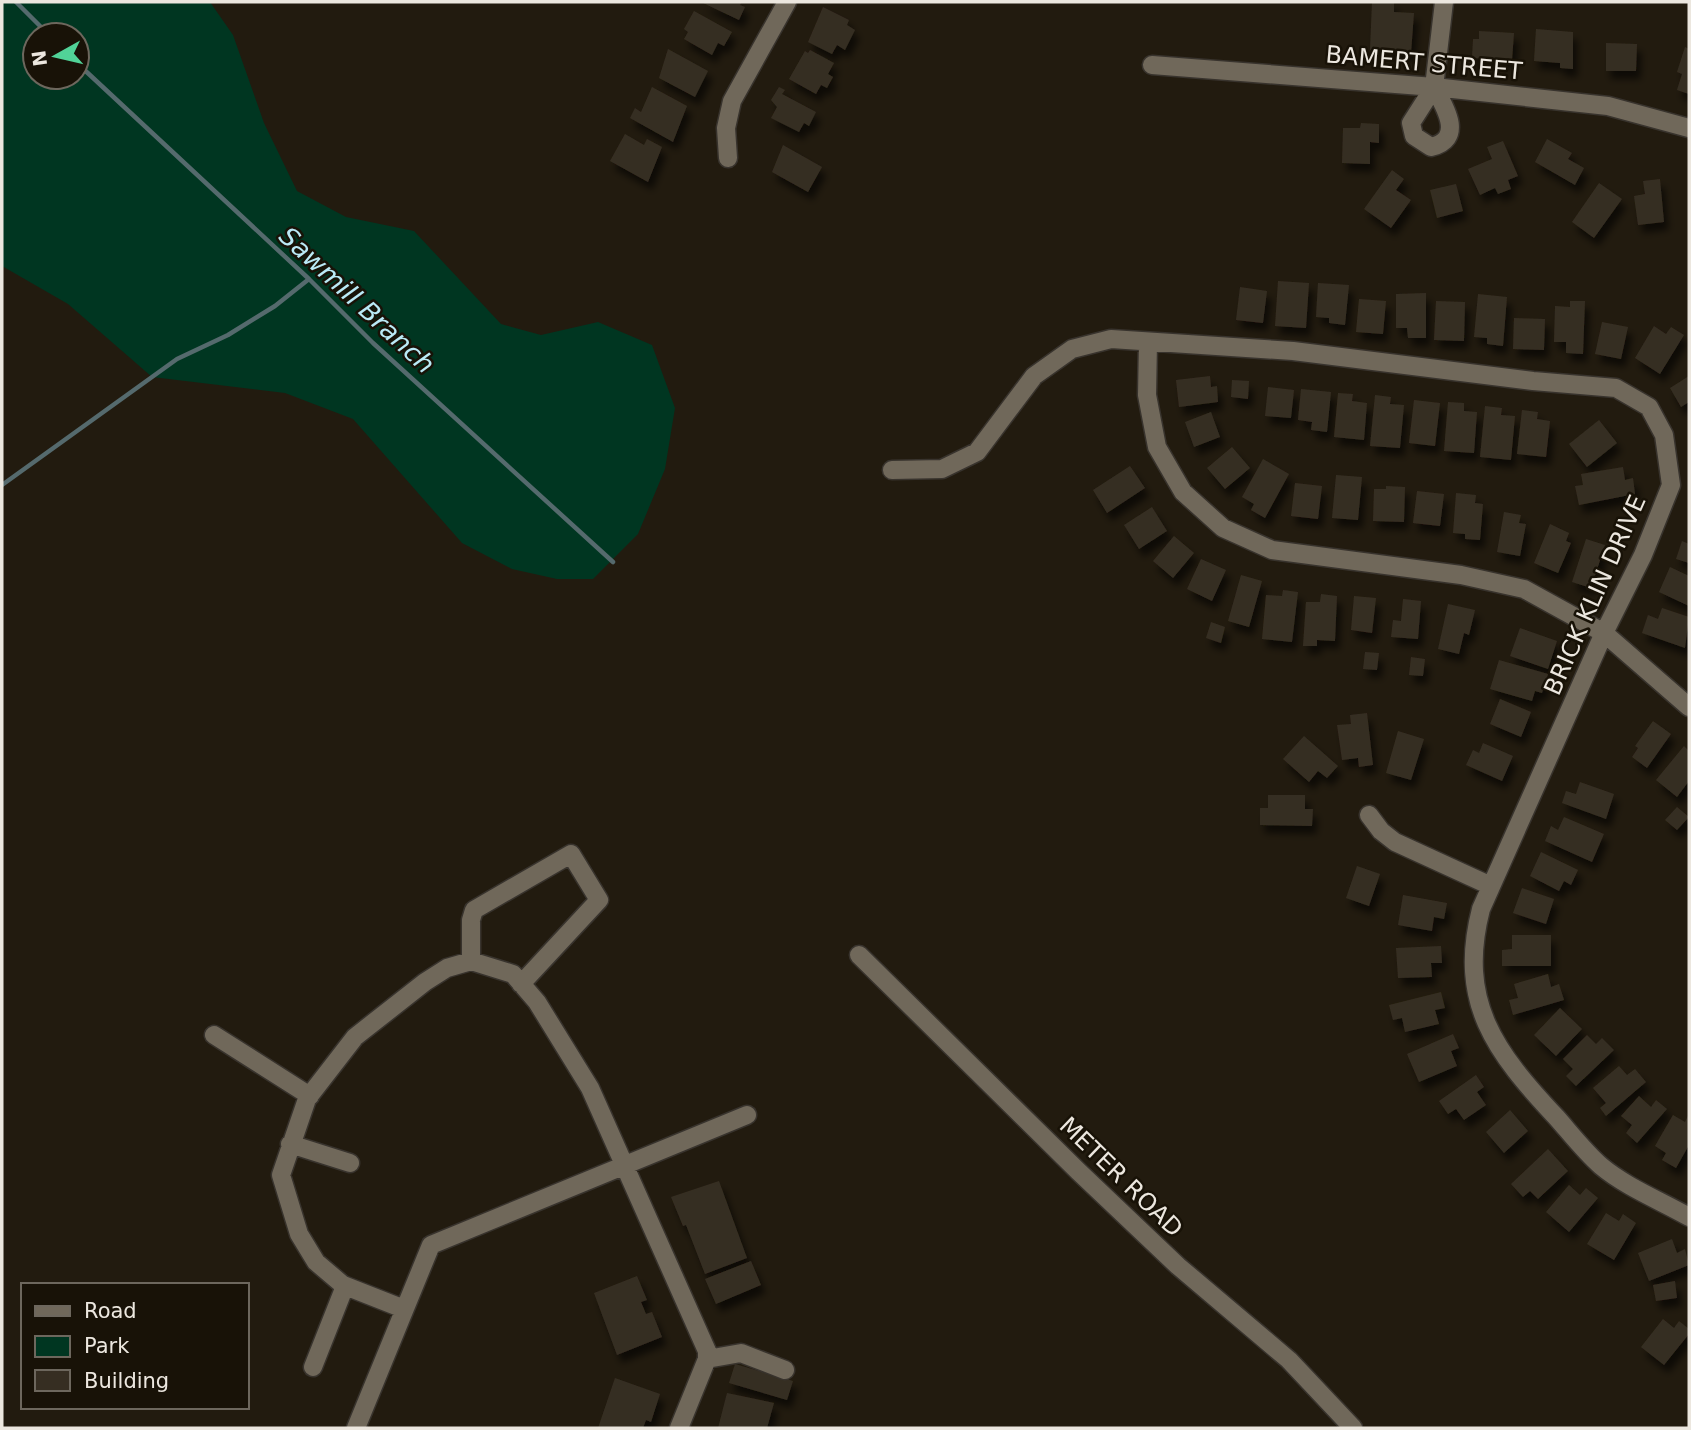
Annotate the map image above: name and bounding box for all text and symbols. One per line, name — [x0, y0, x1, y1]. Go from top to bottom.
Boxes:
north arrow — [21, 21, 91, 91]
street label: BAMERT STREET — [1324, 40, 1524, 86]
text: N — [27, 49, 51, 68]
water label: Sawmill Branch — [273, 221, 441, 379]
street label: BRICK KLIN DRIVE — [1538, 491, 1652, 699]
street label: METER ROAD — [1054, 1111, 1188, 1243]
legend — [21, 1283, 248, 1409]
text: Road — [84, 1299, 137, 1323]
text: Park — [84, 1334, 130, 1358]
text: Building — [84, 1369, 169, 1393]

